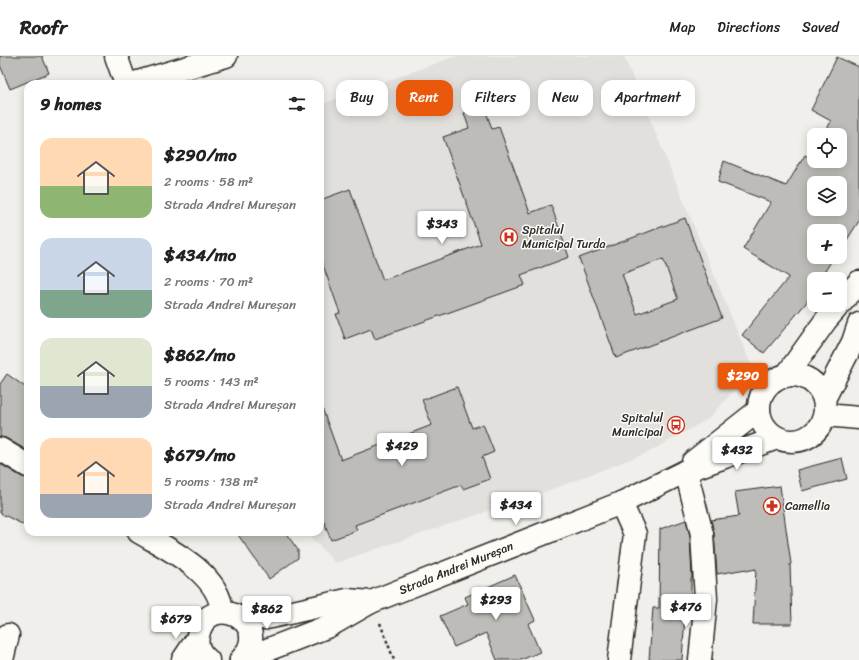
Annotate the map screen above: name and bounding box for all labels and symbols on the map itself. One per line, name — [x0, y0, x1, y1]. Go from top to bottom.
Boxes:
pin: $343 — [418, 211, 466, 245]
place label: Spitalul Municipal Turda — [522, 219, 606, 255]
hospital icon: Spitalul Municipal Turda — [499, 227, 519, 247]
pin: $290 — [719, 363, 767, 397]
place label: Spitalul Municipal — [612, 407, 664, 443]
bus stop icon: Spitalul Municipal — [666, 415, 686, 435]
pin: $429 — [378, 433, 426, 467]
pin: $432 — [713, 437, 761, 471]
pin: $434 — [492, 492, 540, 526]
place label: Camellia — [785, 495, 830, 517]
pharmacy icon: Camellia — [762, 496, 782, 516]
street label: Strada Andrei Mureșan — [395, 535, 517, 601]
pin: $293 — [472, 587, 520, 621]
pin: $476 — [662, 594, 710, 628]
pin: $862 — [243, 596, 291, 630]
pin: $679 — [152, 606, 200, 640]

